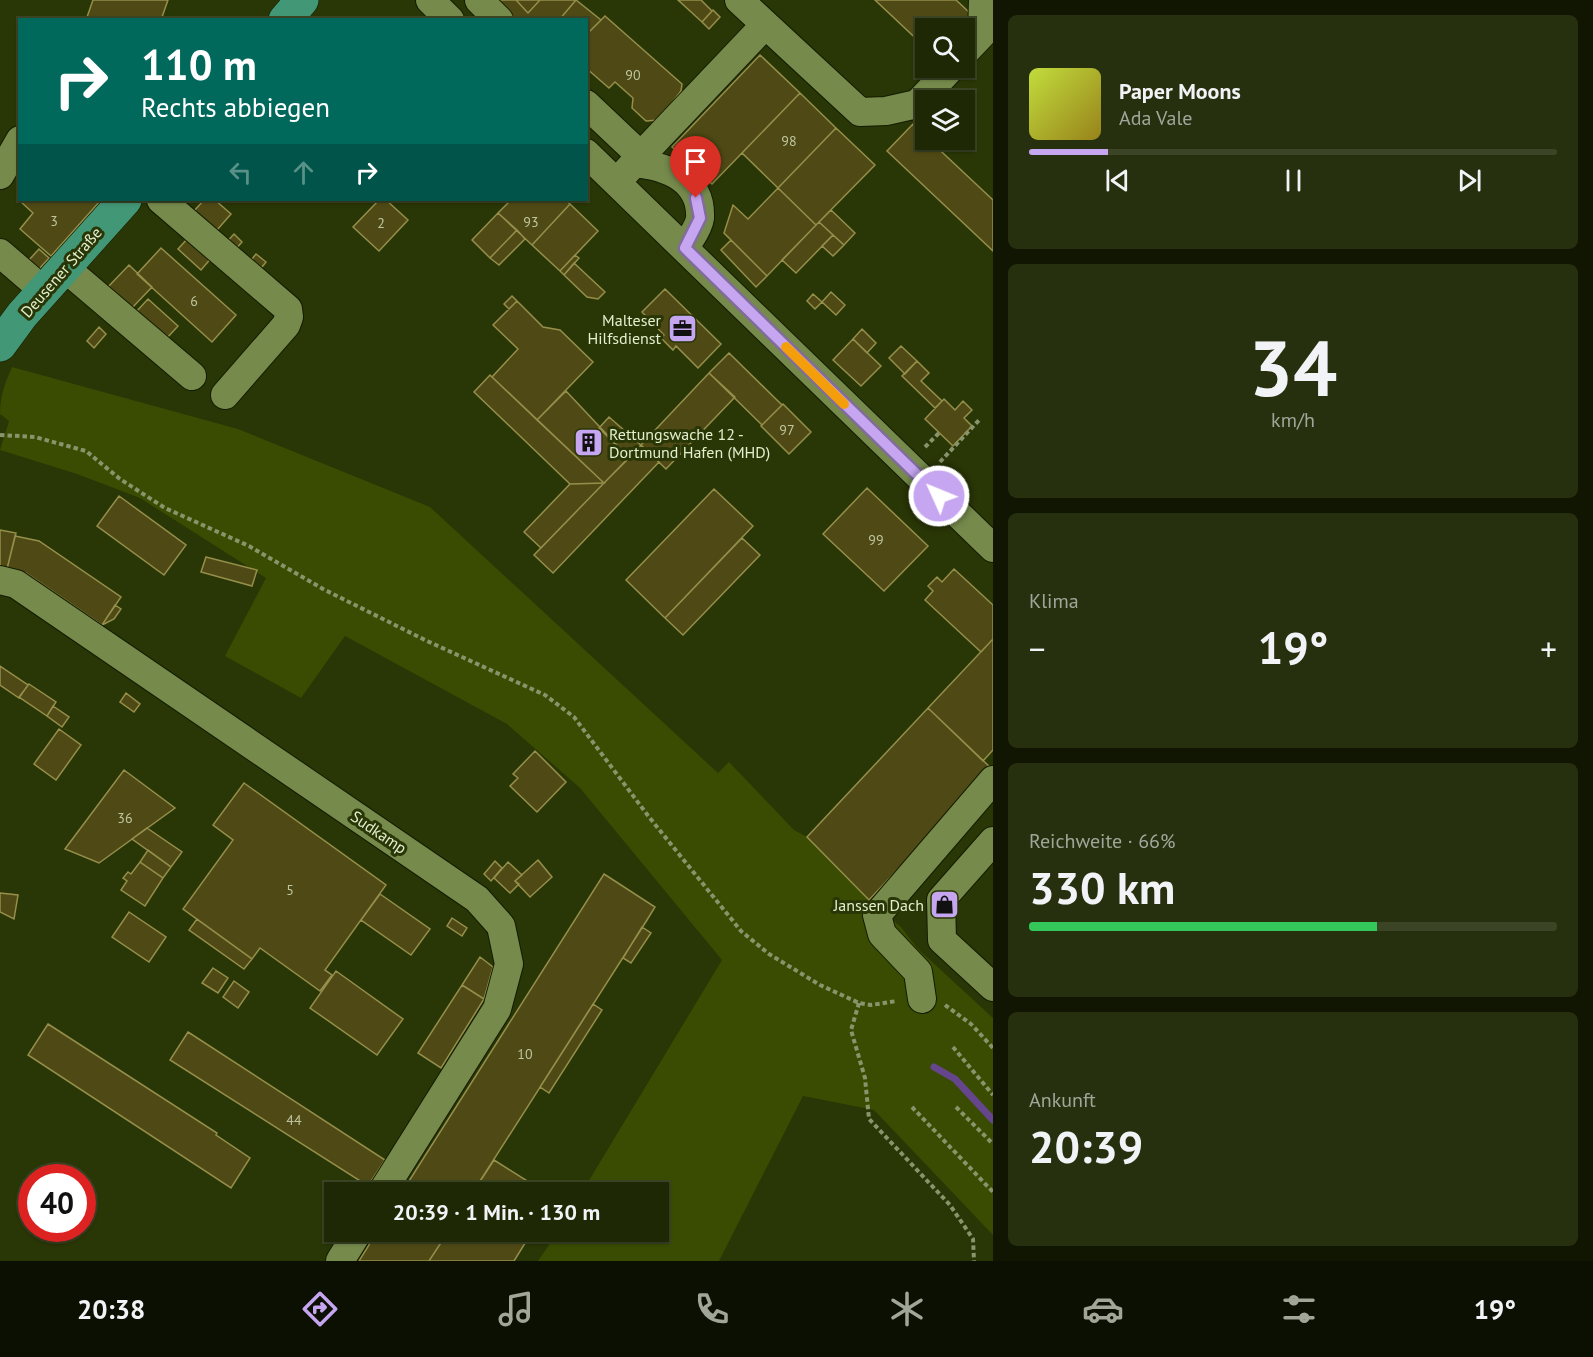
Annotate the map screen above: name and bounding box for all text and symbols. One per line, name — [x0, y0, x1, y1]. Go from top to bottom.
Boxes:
map controls — [915, 18, 975, 150]
button: search — [915, 18, 975, 78]
text: 110 m — [141, 37, 257, 92]
icon: right — [42, 42, 120, 120]
house number: 90 — [625, 66, 641, 84]
text: Paper Moons — [1119, 77, 1241, 105]
text: Rechts abbiegen — [141, 90, 330, 124]
button: layers — [915, 90, 975, 150]
text: Ada Vale — [1119, 105, 1192, 131]
house number: 98 — [781, 132, 797, 150]
pin — [670, 136, 721, 198]
icon: arrive — [679, 145, 712, 178]
icon: left — [224, 156, 257, 189]
icon: ahead — [287, 156, 320, 189]
icon: right — [350, 156, 383, 189]
icon: previous — [1101, 164, 1134, 197]
icon: pause — [1277, 164, 1310, 197]
icon: next — [1453, 164, 1486, 197]
house number: 3 — [50, 212, 58, 230]
house number: 93 — [523, 213, 539, 231]
house number: 2 — [377, 214, 385, 232]
street label: Deusener Straße — [16, 223, 106, 321]
house number: 6 — [190, 292, 198, 310]
place label: Malteser Hilfsdienst — [588, 310, 662, 348]
office icon: Malteser Hilfsdienst — [666, 313, 698, 345]
text: 34 — [1249, 317, 1337, 418]
text: km/h — [1271, 407, 1315, 433]
house number: 97 — [779, 421, 795, 439]
place label: Rettungswache 12 - Dortmund Hafen (MHD) — [609, 424, 770, 462]
building icon: Rettungswache 12 - Dortmund Hafen (MHD) — [572, 427, 604, 459]
position arrow — [907, 464, 971, 528]
house number: 99 — [868, 531, 884, 549]
text: Klima — [1029, 588, 1079, 614]
text: 19° — [1258, 618, 1328, 676]
text: − — [1029, 627, 1046, 670]
text: + — [1540, 627, 1557, 670]
street label: Sudkamp — [347, 806, 411, 858]
house number: 36 — [117, 809, 133, 827]
text: Reichweite · 66% — [1029, 828, 1175, 854]
text: 330 km — [1029, 858, 1175, 916]
house number: 5 — [286, 881, 294, 899]
shop icon: Janssen Dach — [929, 889, 961, 921]
place label: Janssen Dach — [833, 895, 924, 915]
house number: 10 — [517, 1045, 533, 1063]
text: Ankunft — [1029, 1087, 1096, 1113]
house number: 44 — [286, 1111, 302, 1129]
text: 20:39 — [1029, 1117, 1143, 1175]
speed limit sign: 40 — [18, 1164, 96, 1242]
text: 20:39 · 1 Min. · 130 m — [393, 1198, 600, 1226]
icon: directions — [299, 1288, 341, 1330]
icon: music — [495, 1288, 537, 1330]
icon: phone — [691, 1288, 733, 1330]
icon: climate — [886, 1288, 928, 1330]
icon: car — [1082, 1288, 1124, 1330]
icon: filters — [1278, 1288, 1320, 1330]
text: 20:38 — [77, 1292, 145, 1326]
text: 19° — [1474, 1292, 1516, 1326]

